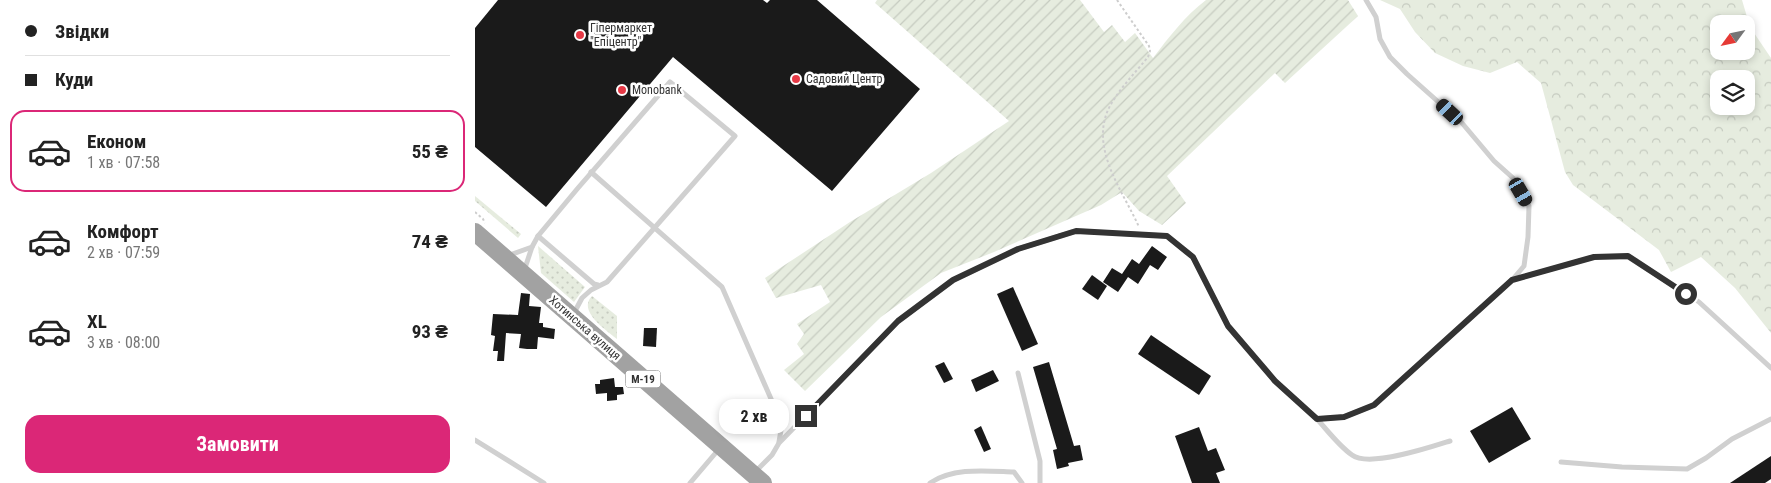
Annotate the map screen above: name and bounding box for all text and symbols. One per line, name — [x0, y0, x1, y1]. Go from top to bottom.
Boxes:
north arrow — [1710, 15, 1755, 60]
map controls — [1710, 15, 1755, 115]
text: Звідки — [55, 20, 109, 43]
place label: Гіпермаркет "Епіцентр" — [590, 21, 652, 49]
marker: Гіпермаркет "Епіцентр" — [574, 29, 586, 41]
text: Куди — [55, 68, 93, 91]
button: layers — [1710, 70, 1755, 115]
place label: Садовий Центр — [806, 72, 883, 86]
marker: Садовий Центр — [790, 73, 802, 85]
place label: Monobank — [632, 83, 682, 97]
marker: Monobank — [616, 84, 628, 96]
car — [1433, 96, 1466, 128]
icon: car — [27, 129, 72, 174]
text: Економ — [87, 130, 146, 153]
text: 55 ₴ — [412, 140, 448, 163]
text: 1 хв · 07:58 — [87, 153, 160, 172]
car — [1507, 175, 1534, 209]
icon: car — [27, 219, 72, 264]
text: Комфорт — [87, 220, 159, 243]
text: 74 ₴ — [412, 230, 448, 253]
text: 2 хв · 07:59 — [87, 243, 160, 262]
route start — [1675, 283, 1697, 305]
street label: Хотинська вулиця — [546, 293, 624, 363]
icon: car — [27, 309, 72, 354]
text: XL — [87, 310, 107, 333]
text: 93 ₴ — [412, 320, 448, 343]
text: 3 хв · 08:00 — [87, 333, 160, 352]
road number: М-19 — [625, 370, 661, 388]
callout: 2 хв — [719, 398, 789, 434]
route end — [795, 405, 817, 427]
text: 2 хв — [741, 407, 767, 426]
button: Замовити — [25, 415, 450, 473]

